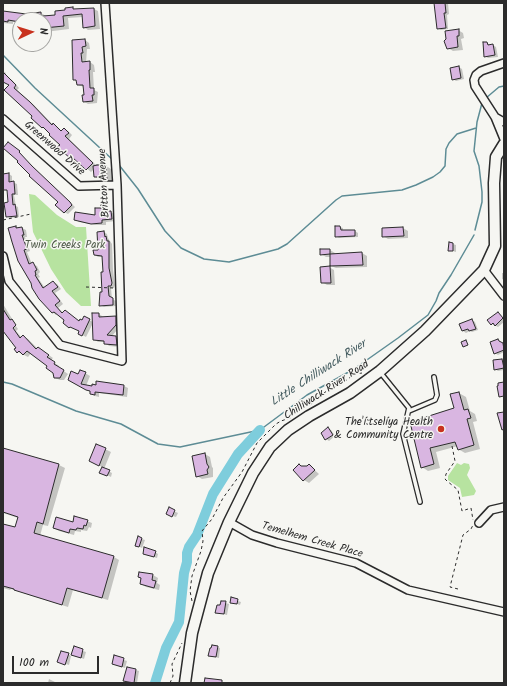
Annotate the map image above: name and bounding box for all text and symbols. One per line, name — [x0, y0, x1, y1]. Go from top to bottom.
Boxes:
north arrow — [12, 12, 52, 52]
text: N — [34, 27, 52, 35]
street label: Greenwood Drive — [21, 119, 87, 179]
street label: Britton Avenue — [97, 148, 113, 218]
park label: Twin Creeks Park — [25, 239, 105, 253]
water label: Little Chilliwack River — [269, 338, 369, 410]
street label: Chilliwack River Road — [282, 359, 372, 423]
place label: The'í:tselíya Health & Community Centre — [334, 416, 433, 442]
marker: The'í:tselíya Health & Community Centre — [436, 424, 446, 434]
street label: Temelhem Creek Place — [260, 520, 364, 562]
scale bar — [14, 648, 101, 674]
text: 100 m — [19, 653, 49, 672]

